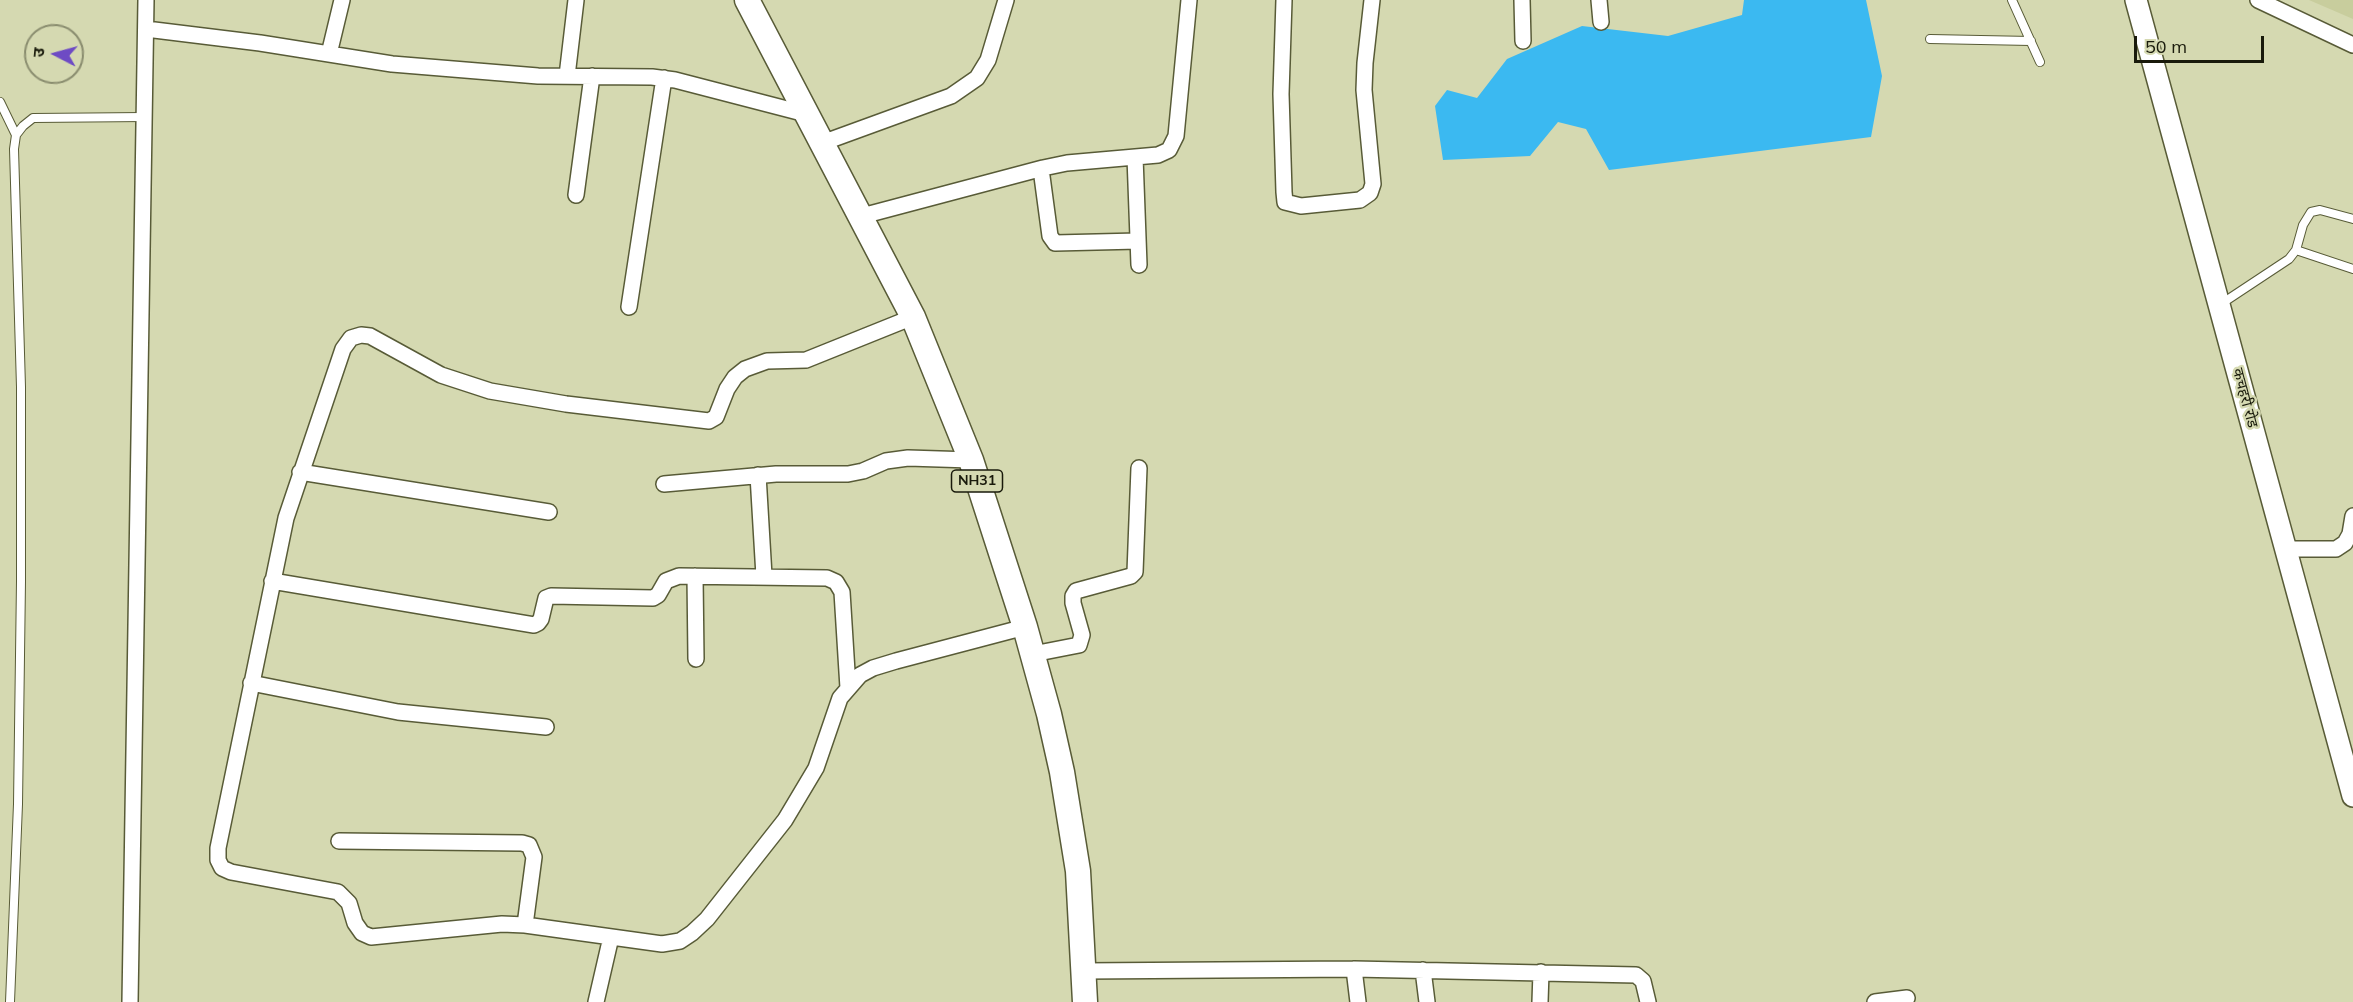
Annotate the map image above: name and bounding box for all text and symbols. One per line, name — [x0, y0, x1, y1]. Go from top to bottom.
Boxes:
north arrow — [24, 24, 84, 84]
scale bar — [2137, 24, 2268, 62]
text: 50 m — [2145, 35, 2187, 58]
text: उ — [28, 47, 49, 58]
street label: कचहरी रोड — [2228, 366, 2262, 430]
road number: NH31 — [952, 470, 1002, 492]

